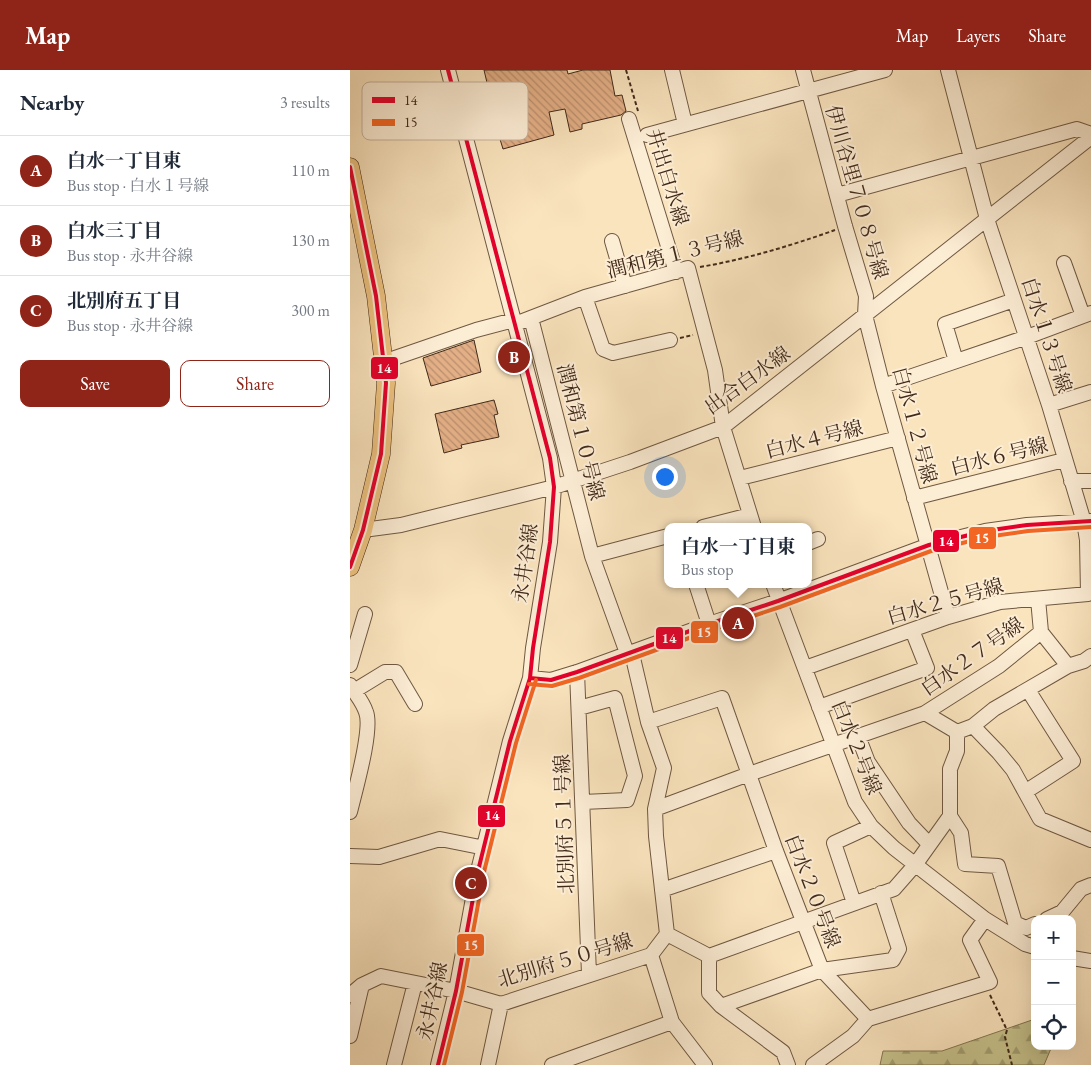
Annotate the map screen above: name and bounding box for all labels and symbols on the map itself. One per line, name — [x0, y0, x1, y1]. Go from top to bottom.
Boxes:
legend — [362, 82, 528, 140]
text: 14 — [404, 91, 418, 109]
street label: 伊川谷里７０８号線 — [820, 102, 894, 282]
text: 15 — [404, 113, 417, 131]
street label: 井出白水線 — [641, 125, 695, 229]
street label: 潤和第１３号線 — [604, 224, 746, 284]
street label: 白水１３号線 — [1016, 274, 1078, 396]
pin: B — [498, 338, 530, 376]
street label: 出合白水線 — [699, 340, 795, 420]
line badge: 14 — [370, 356, 399, 380]
text: 14 — [377, 359, 392, 377]
street label: 潤和第１０号線 — [551, 361, 611, 503]
street label: 白水１２号線 — [887, 364, 943, 486]
street label: 白水４号線 — [762, 414, 866, 464]
street label: 白水６号線 — [947, 431, 1051, 481]
your location — [652, 464, 678, 490]
street label: 永井谷線 — [507, 522, 543, 604]
line badge: 15 — [968, 526, 997, 550]
line badge: 14 — [932, 529, 960, 553]
text: 15 — [975, 529, 989, 547]
text: 14 — [939, 532, 954, 550]
street label: 白水２５号線 — [884, 572, 1006, 630]
pin: A — [722, 604, 754, 642]
street label: 白水２７号線 — [915, 611, 1029, 701]
line badge: 15 — [690, 620, 719, 644]
text: 15 — [697, 623, 711, 641]
line badge: 14 — [655, 626, 684, 650]
text: 14 — [662, 629, 677, 647]
street label: 白水２号線 — [826, 696, 888, 798]
street label: 北別府５１号線 — [549, 754, 579, 894]
line badge: 14 — [477, 804, 506, 828]
text: 14 — [485, 806, 500, 824]
street label: 白水２０号線 — [779, 830, 847, 952]
pin: C — [455, 864, 487, 902]
street label: 北別府５０号線 — [494, 927, 636, 993]
line badge: 15 — [456, 933, 485, 957]
text: 15 — [464, 936, 478, 954]
street label: 永井谷線 — [411, 959, 453, 1043]

